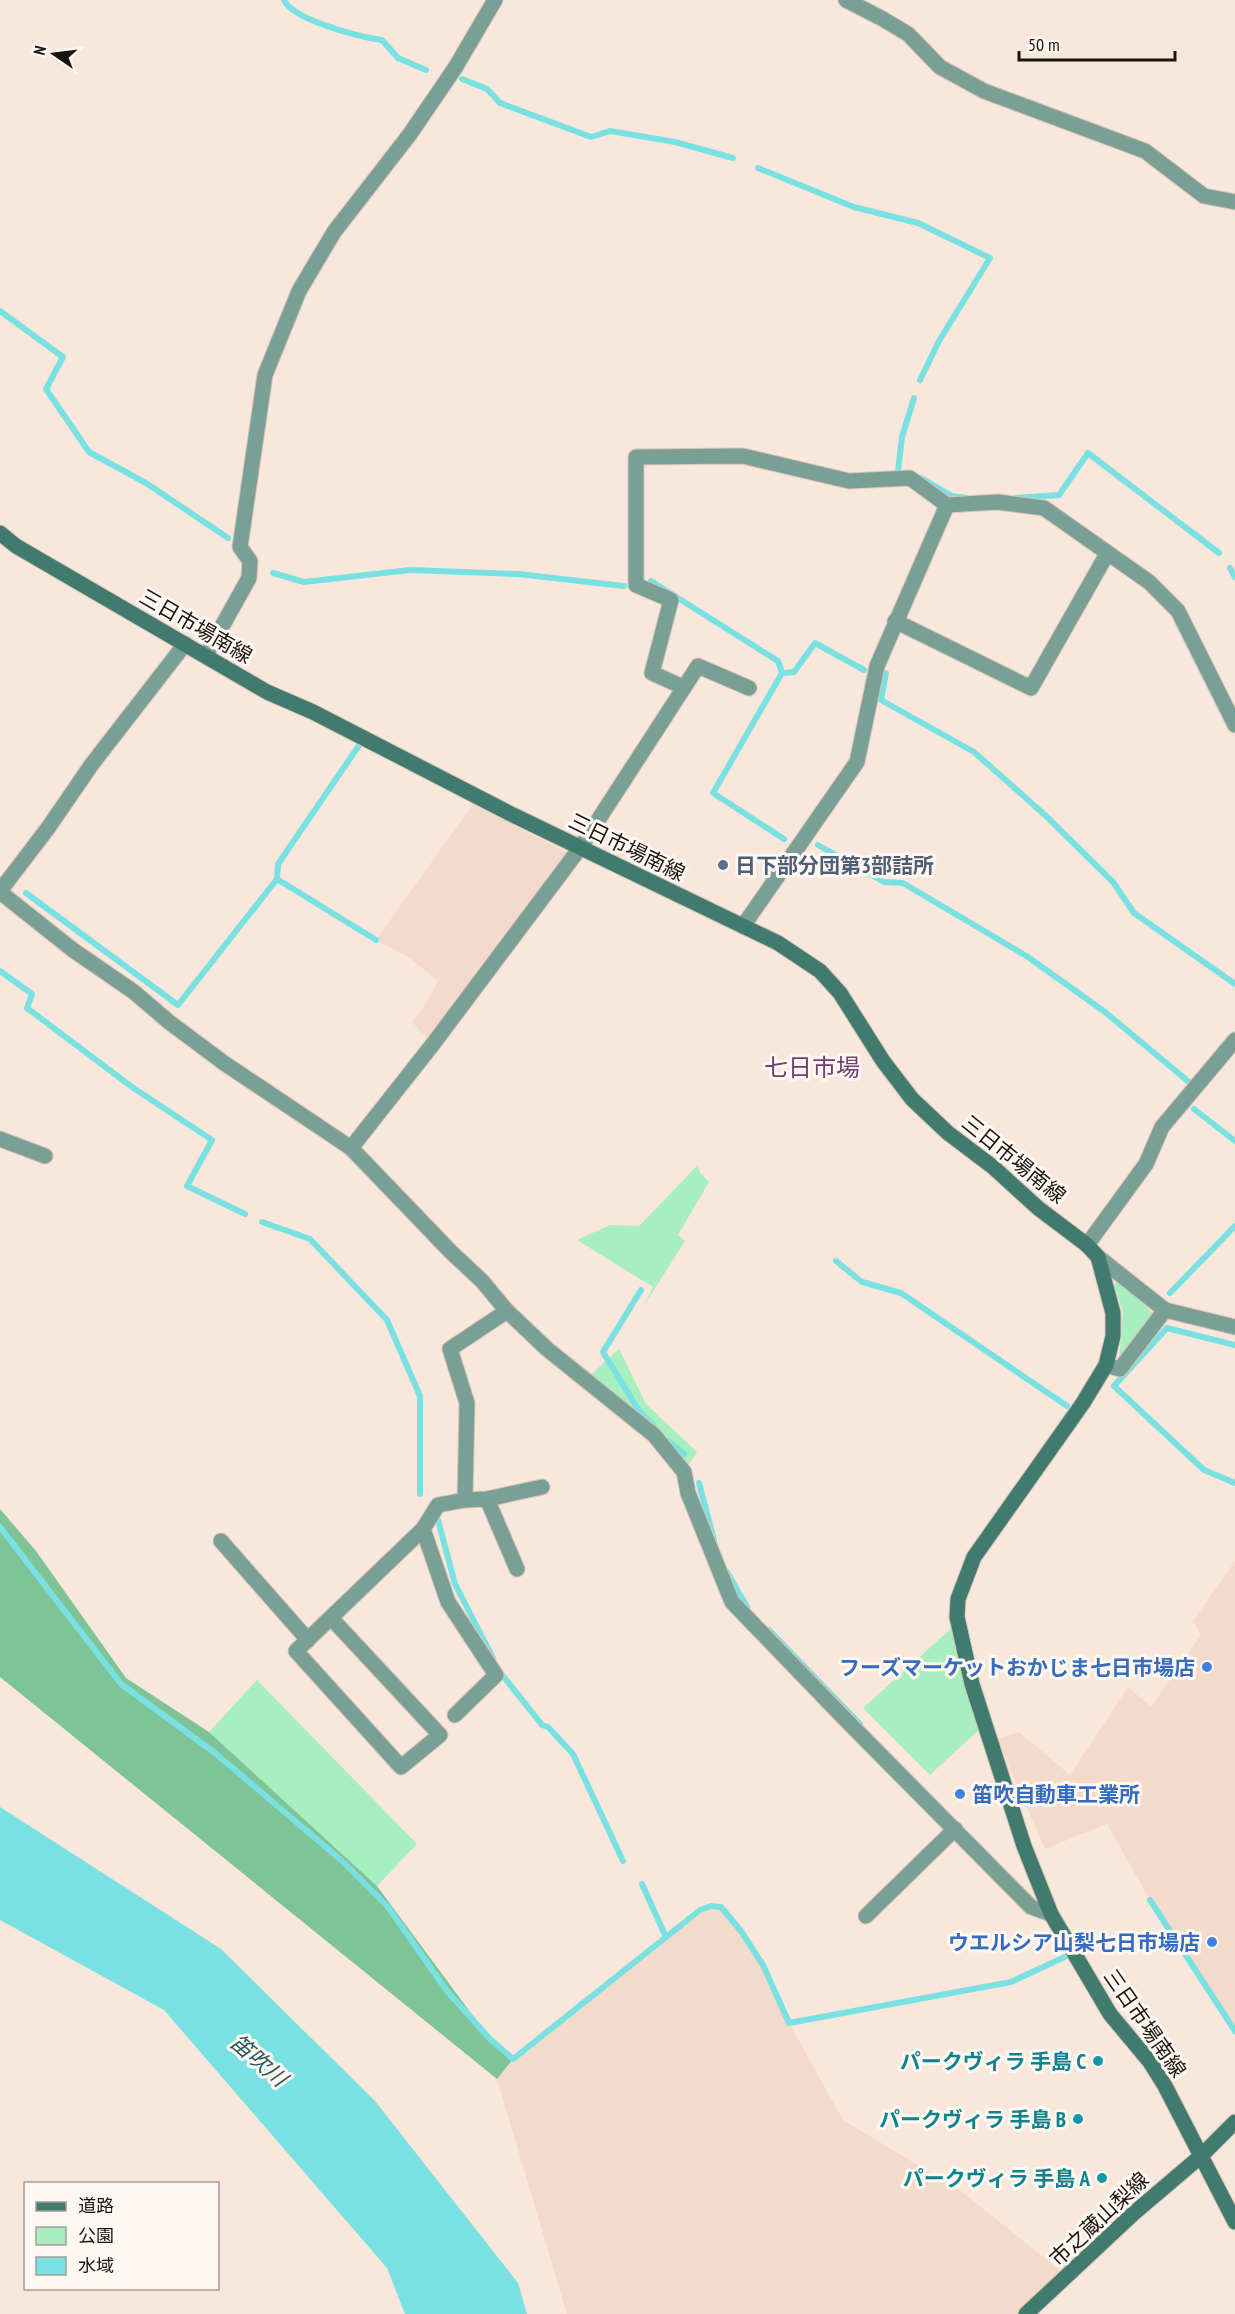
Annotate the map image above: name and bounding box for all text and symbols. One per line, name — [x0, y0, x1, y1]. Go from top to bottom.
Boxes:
north arrow — [24, 24, 84, 84]
scale bar — [1019, 24, 1175, 62]
text: 50 m — [1028, 33, 1060, 56]
text: N — [29, 44, 50, 57]
street label: 三日市場南線 — [135, 583, 257, 669]
street label: 三日市場南線 — [564, 807, 690, 887]
place label: 日下部分団第3部詰所 — [735, 852, 934, 879]
marker: 日下部分団第3部詰所 — [716, 858, 730, 872]
district label: 七日市場 — [764, 1052, 860, 1083]
street label: 三日市場南線 — [957, 1109, 1071, 1209]
place label: フーズマーケットおかじま七日市場店 — [839, 1654, 1195, 1681]
marker: フーズマーケットおかじま七日市場店 — [1200, 1660, 1214, 1674]
place label: 笛吹自動車工業所 — [972, 1781, 1140, 1808]
marker: 笛吹自動車工業所 — [953, 1787, 967, 1801]
place label: ウエルシア山梨七日市場店 — [948, 1929, 1200, 1956]
marker: ウエルシア山梨七日市場店 — [1205, 1935, 1219, 1949]
street label: 三日市場南線 — [1098, 1964, 1192, 2082]
water label: 笛吹川 — [225, 2028, 295, 2094]
place label: パークヴィラ 手島 C — [900, 2048, 1086, 2075]
marker: パークヴィラ 手島 C — [1091, 2054, 1105, 2068]
place label: パークヴィラ 手島 B — [879, 2106, 1066, 2133]
marker: パークヴィラ 手島 B — [1071, 2112, 1085, 2126]
place label: パークヴィラ 手島 A — [903, 2165, 1090, 2192]
street label: 市之蔵山梨線 — [1044, 2166, 1154, 2272]
marker: パークヴィラ 手島 A — [1095, 2171, 1109, 2185]
legend — [24, 2182, 219, 2290]
text: 道路 — [78, 2194, 114, 2217]
text: 公園 — [78, 2224, 114, 2247]
text: 水域 — [78, 2254, 114, 2277]

